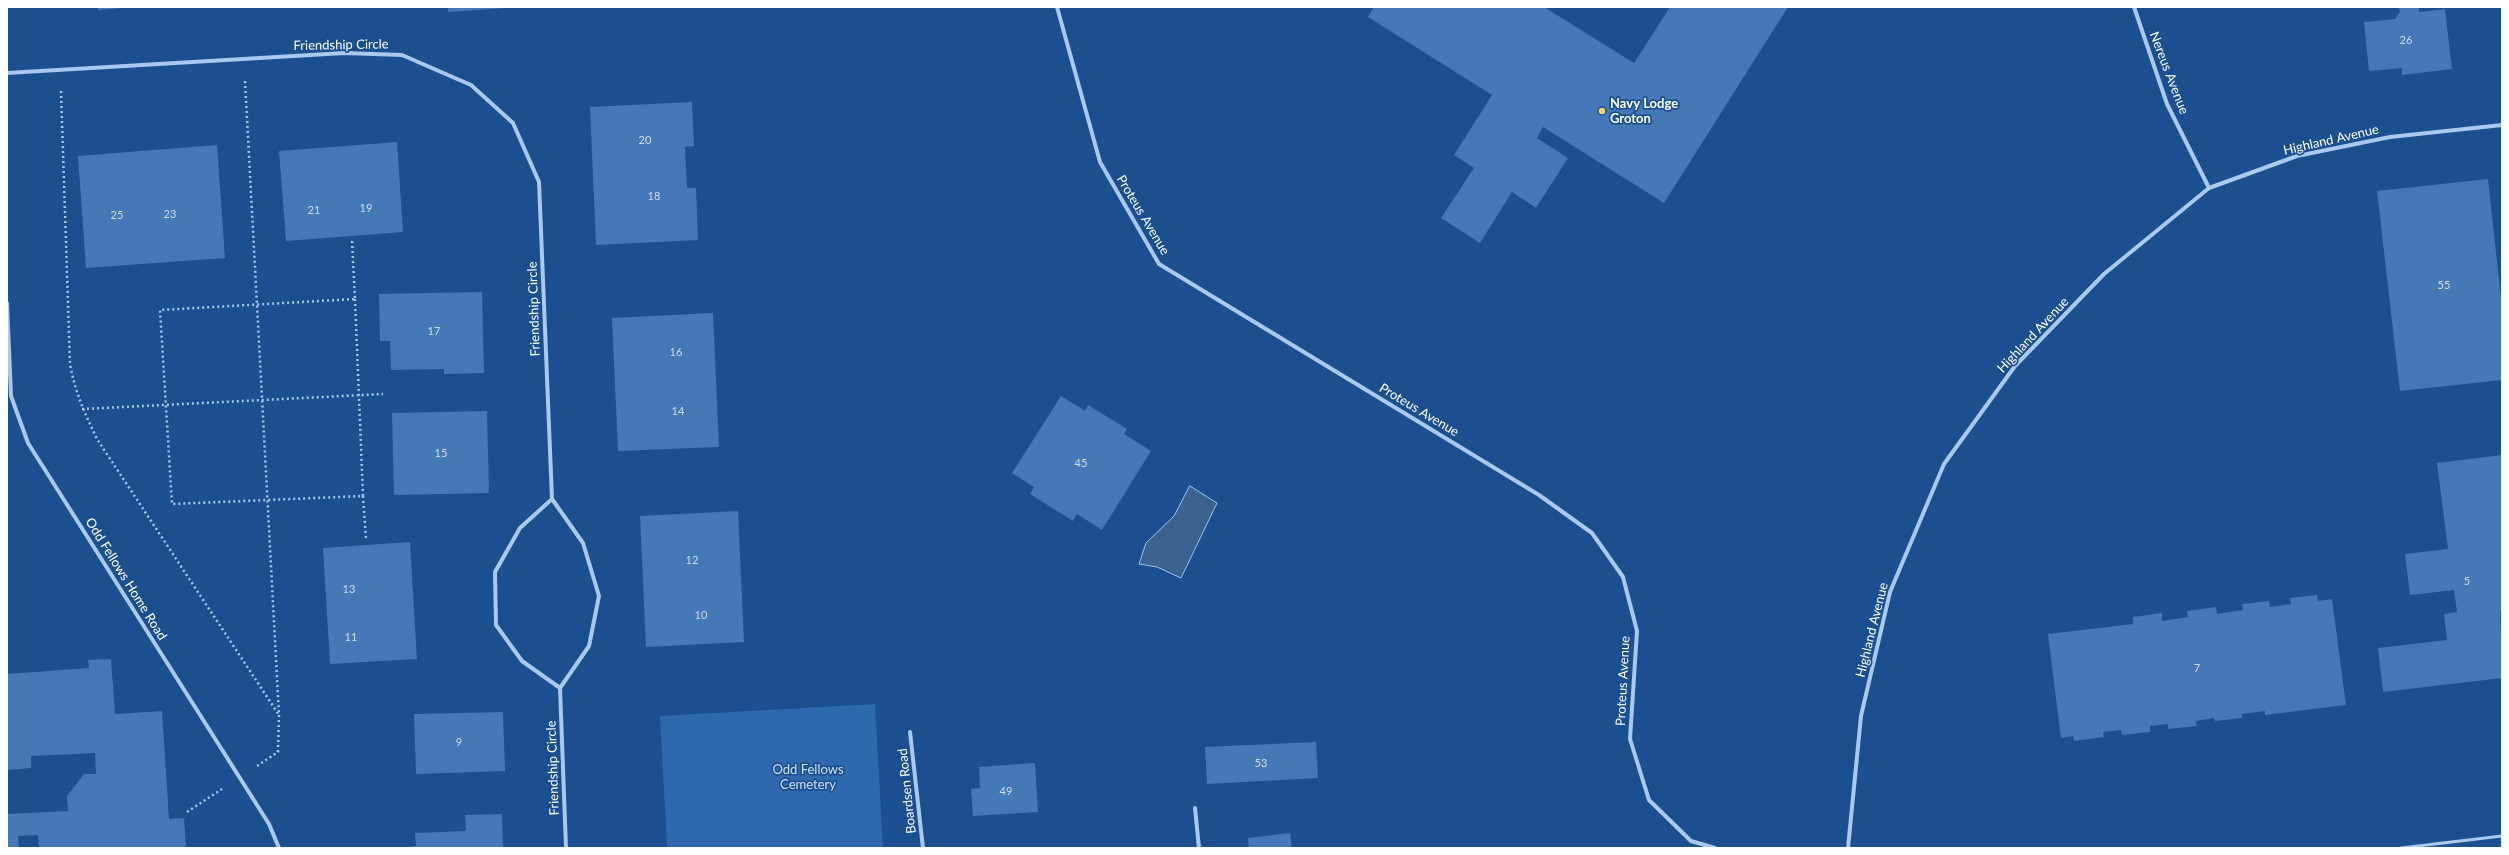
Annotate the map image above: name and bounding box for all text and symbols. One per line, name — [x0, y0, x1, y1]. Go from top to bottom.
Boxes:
street label: Nereus Avenue — [2146, 30, 2192, 116]
house number: 26 — [2400, 33, 2412, 47]
street label: Friendship Circle — [293, 36, 389, 54]
place label: Navy Lodge Groton — [1610, 96, 1678, 127]
marker: Navy Lodge Groton — [1597, 106, 1607, 116]
street label: Highland Avenue — [2282, 121, 2380, 159]
house number: 20 — [639, 133, 651, 147]
street label: Proteus Avenue — [1113, 172, 1173, 258]
house number: 18 — [648, 189, 660, 203]
house number: 19 — [360, 201, 372, 215]
house number: 21 — [308, 203, 320, 217]
house number: 23 — [164, 207, 176, 221]
house number: 25 — [111, 208, 123, 222]
street label: Friendship Circle — [525, 261, 543, 357]
house number: 55 — [2438, 278, 2450, 292]
street label: Highland Avenue — [1994, 294, 2072, 376]
house number: 17 — [428, 324, 440, 338]
house number: 16 — [670, 345, 682, 359]
street label: Proteus Avenue — [1376, 380, 1462, 440]
house number: 14 — [672, 404, 684, 418]
house number: 15 — [435, 446, 447, 460]
house number: 45 — [1075, 456, 1087, 470]
street label: Odd Fellows Home Road — [82, 515, 170, 643]
house number: 12 — [686, 553, 698, 567]
house number: 5 — [2464, 574, 2470, 588]
street label: Highland Avenue — [1853, 581, 1891, 679]
house number: 13 — [343, 582, 355, 596]
house number: 10 — [695, 608, 707, 622]
house number: 11 — [345, 630, 357, 644]
street label: Proteus Avenue — [1613, 636, 1633, 726]
house number: 7 — [2194, 661, 2200, 675]
street label: Friendship Circle — [544, 720, 562, 816]
house number: 9 — [456, 735, 462, 749]
street label: Boardsen Road — [895, 748, 919, 834]
house number: 53 — [1255, 756, 1267, 770]
park label: Odd Fellows Cemetery — [772, 762, 844, 793]
house number: 49 — [1000, 784, 1012, 798]

